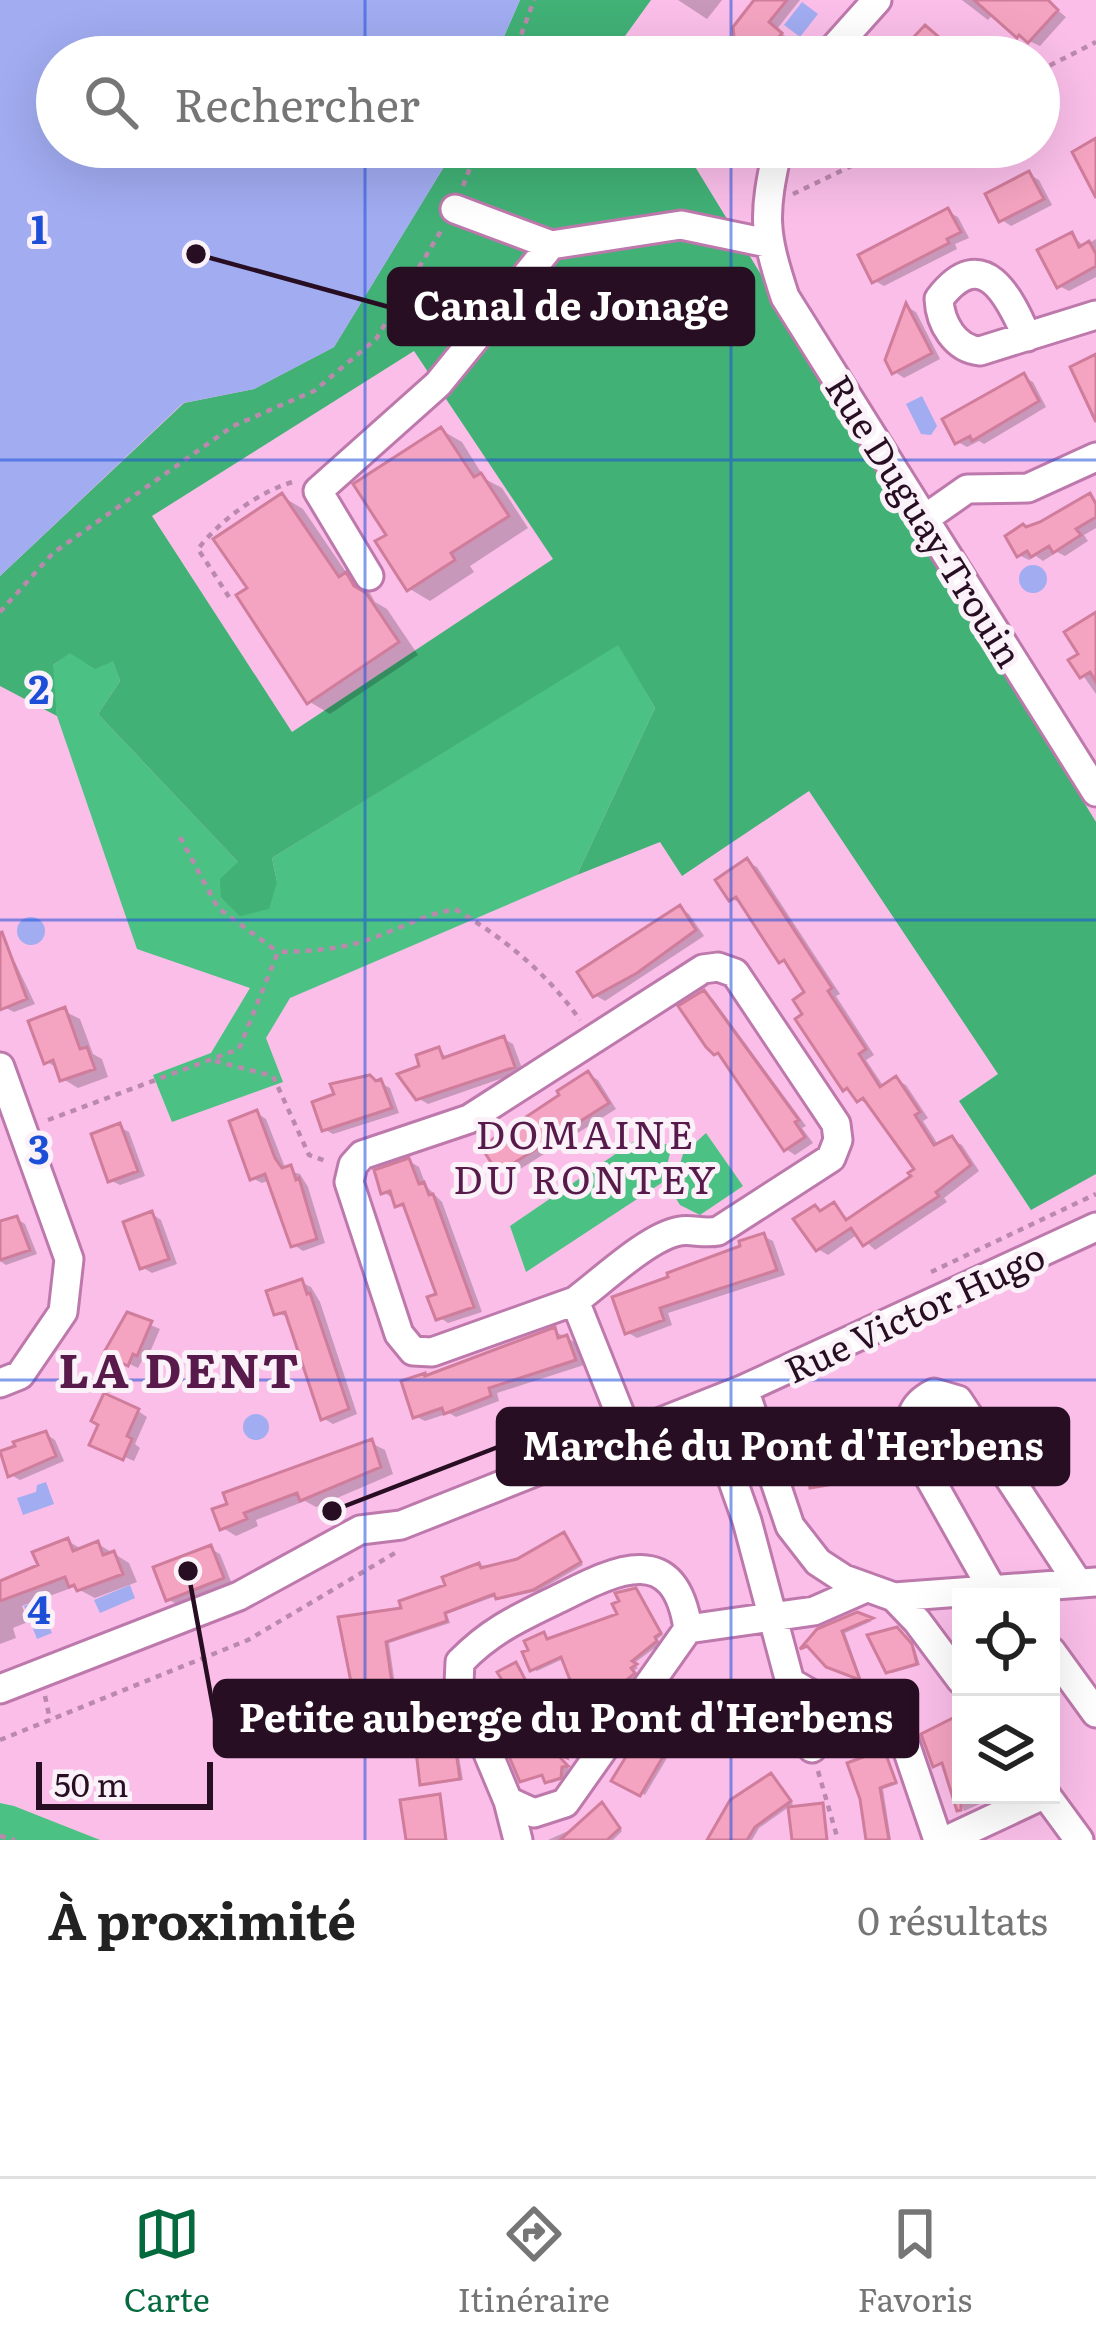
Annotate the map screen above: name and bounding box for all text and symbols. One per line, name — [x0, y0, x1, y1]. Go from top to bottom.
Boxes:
search box — [36, 36, 1060, 168]
icon: search — [78, 69, 144, 135]
text: Rechercher — [174, 69, 420, 136]
text: 1 — [31, 198, 47, 256]
callout: Canal de Jonage — [389, 269, 753, 344]
text: Canal de Jonage — [413, 274, 729, 332]
street label: Rue Duguay-Trouin — [814, 363, 1038, 677]
text: 2 — [29, 658, 49, 716]
district label: DOMAINE DU RONTEY — [453, 1103, 719, 1206]
text: 3 — [28, 1118, 50, 1176]
street label: Rue Victor Hugo — [775, 1228, 1053, 1394]
district label: LA DENT — [58, 1332, 302, 1403]
callout: Marché du Pont d'Herbens — [498, 1409, 1068, 1484]
text: Marché du Pont d'Herbens — [522, 1414, 1044, 1472]
text: 4 — [27, 1578, 51, 1636]
map controls — [952, 1588, 1060, 1804]
button: locate — [952, 1588, 1060, 1696]
callout: Petite auberge du Pont d'Herbens — [215, 1681, 917, 1756]
text: Petite auberge du Pont d'Herbens — [239, 1686, 893, 1744]
button: layers — [952, 1696, 1060, 1804]
scale bar — [36, 1756, 213, 1809]
text: 50 m — [54, 1758, 128, 1807]
text: À proximité — [48, 1880, 356, 1956]
text: 0 résultats — [857, 1889, 1048, 1947]
tab: Carte — [124, 2201, 210, 2322]
tab: Itinéraire — [458, 2201, 610, 2322]
tab: Favoris — [858, 2201, 972, 2322]

